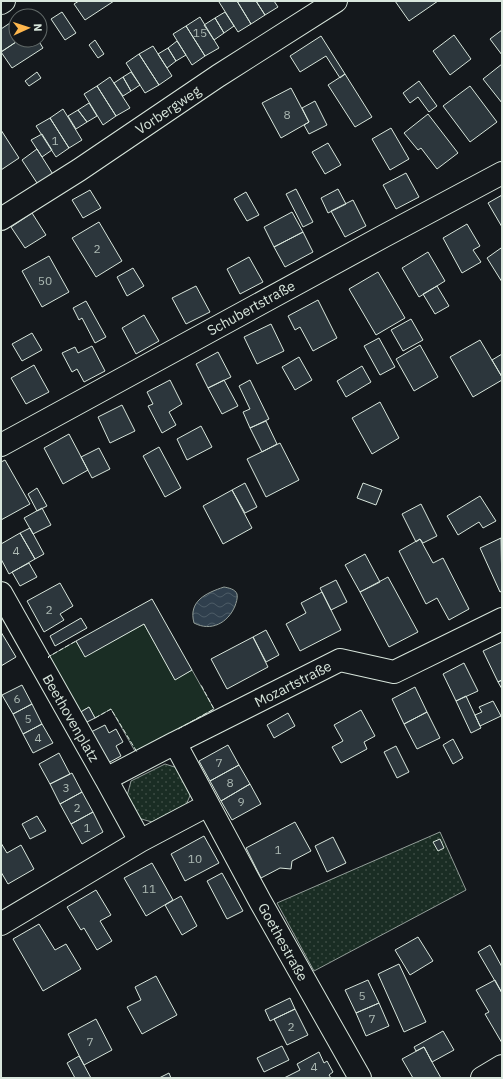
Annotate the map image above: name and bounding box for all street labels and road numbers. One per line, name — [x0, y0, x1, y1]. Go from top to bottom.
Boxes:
street label: Vorbergweg — [132, 81, 205, 138]
street label: Schubertstraße — [204, 276, 298, 340]
street label: Mozartstraße — [251, 657, 335, 711]
street label: Beethovenplatz — [39, 671, 104, 766]
street label: Goethestraße — [254, 900, 312, 985]

